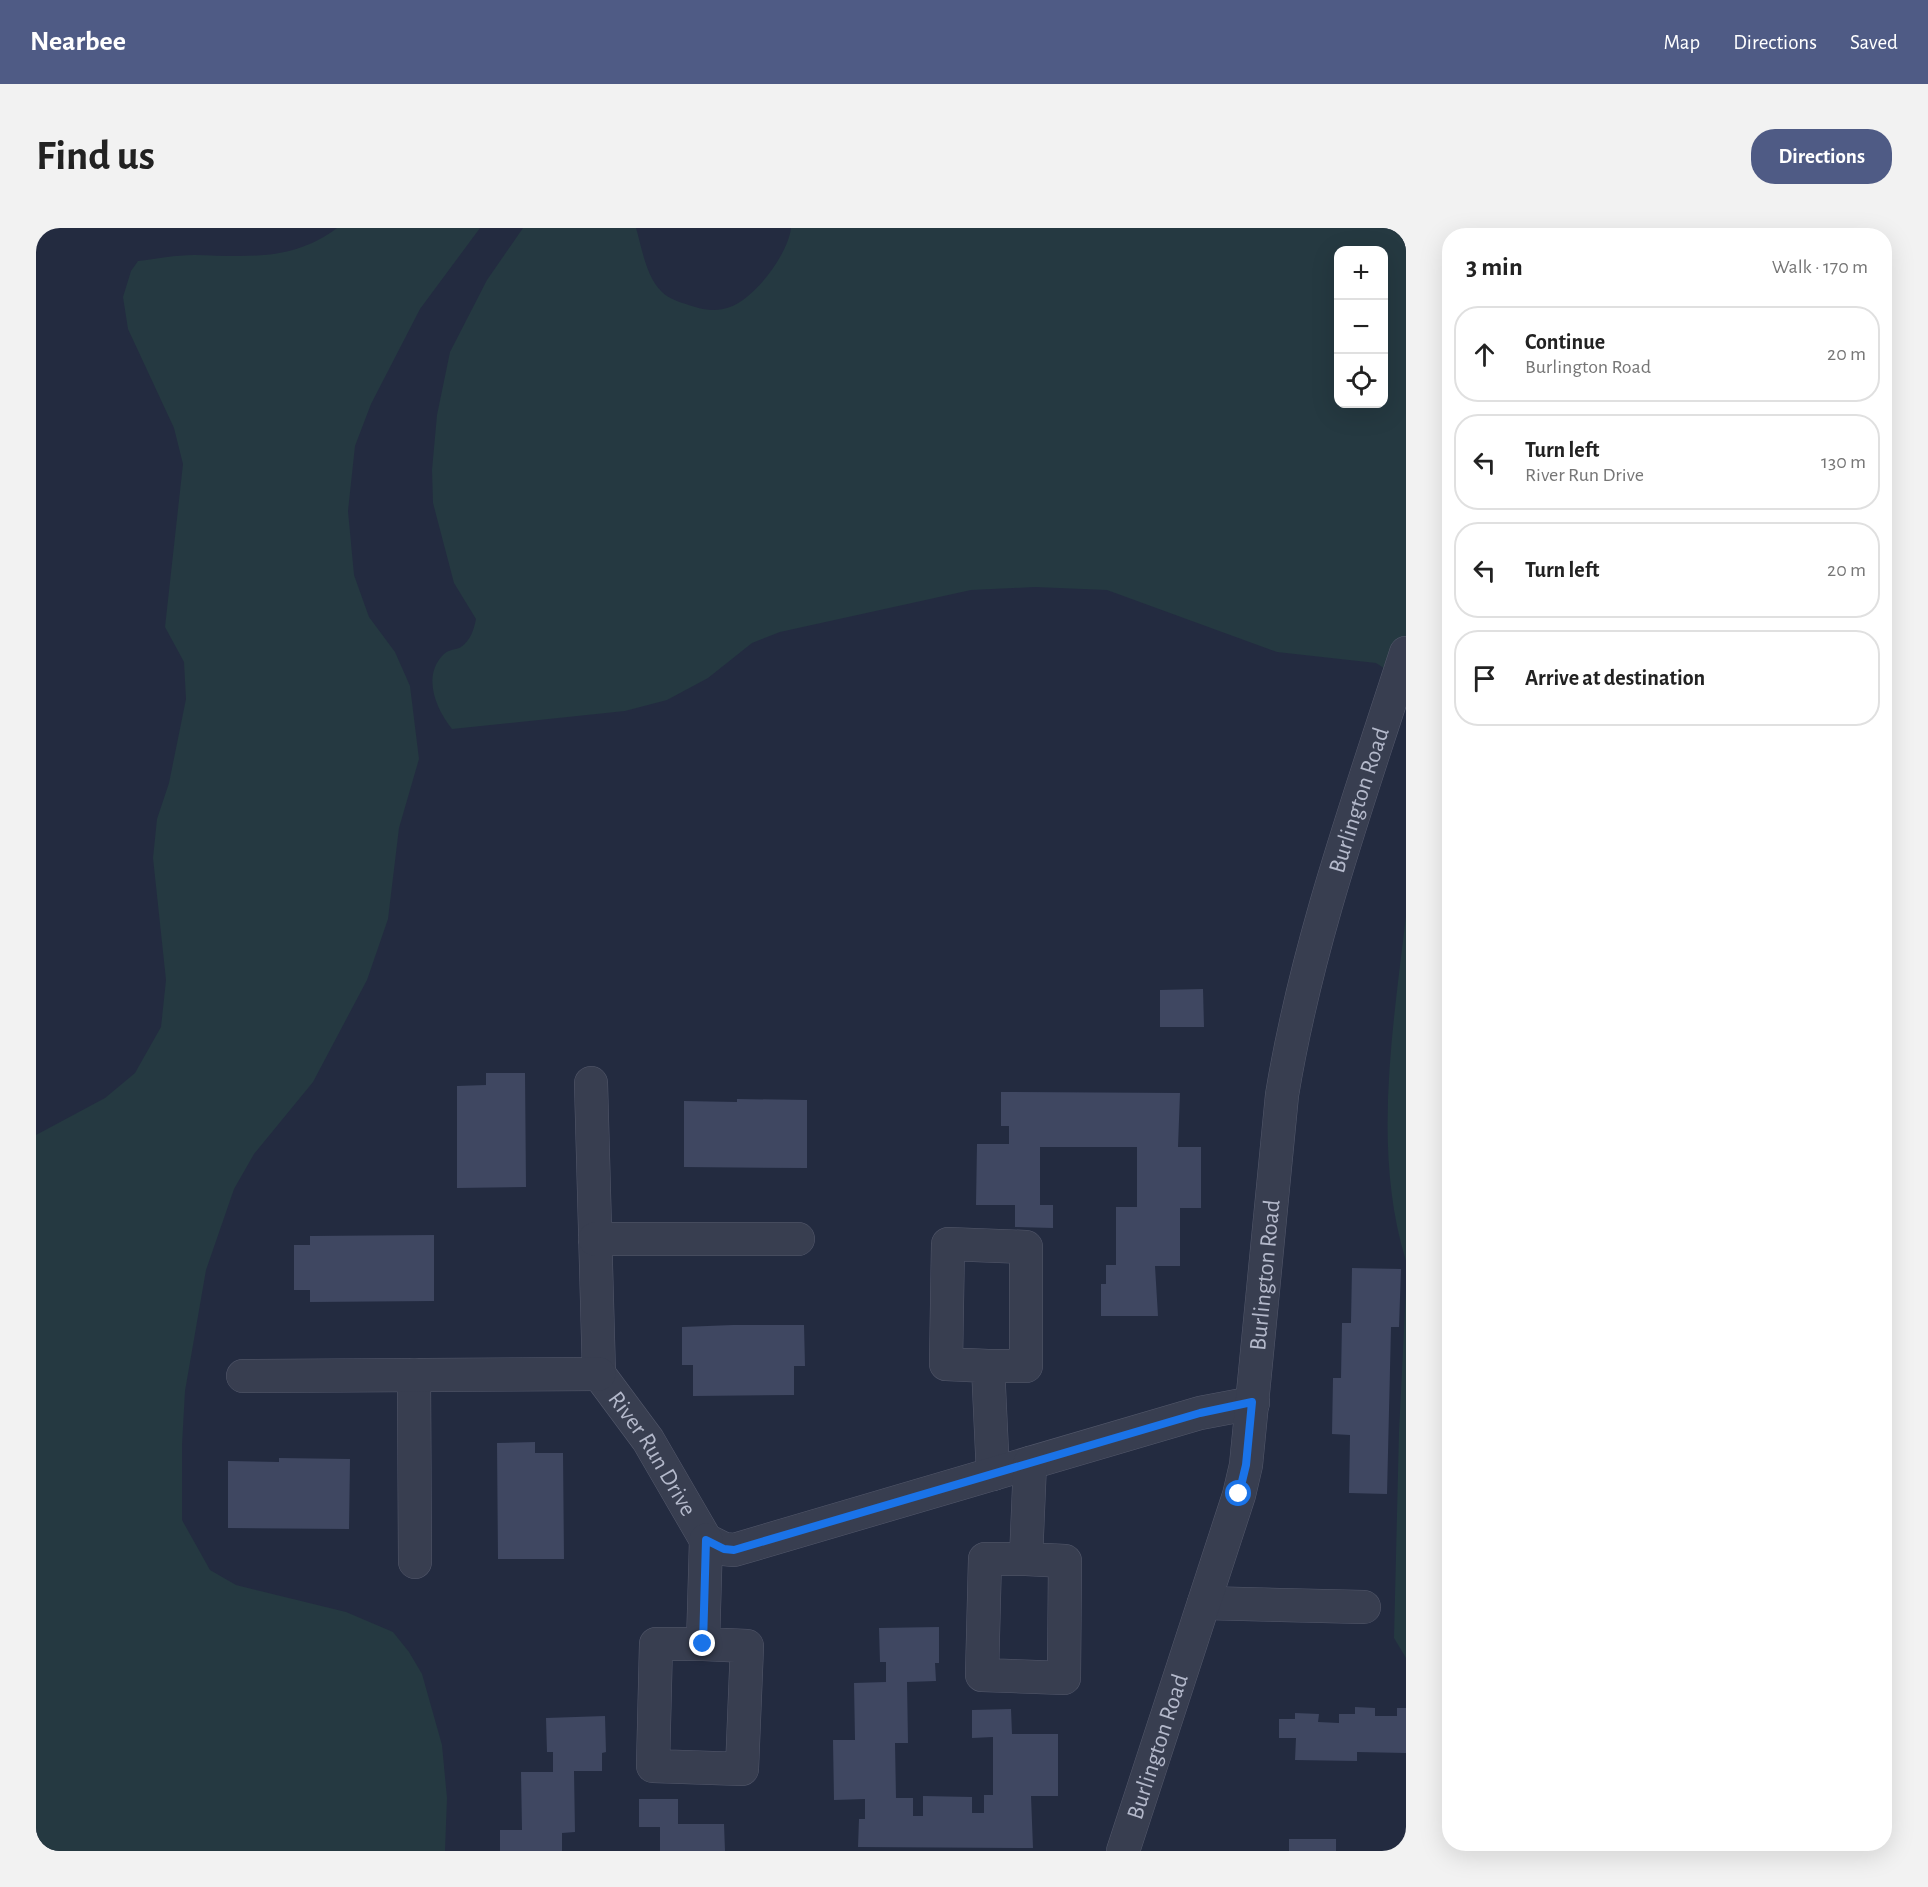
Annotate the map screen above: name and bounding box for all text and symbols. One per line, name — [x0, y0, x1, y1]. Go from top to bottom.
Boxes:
text: Nearbee — [30, 28, 126, 56]
text: Map — [1664, 32, 1700, 53]
text: Directions — [1733, 32, 1817, 53]
text: Saved — [1850, 32, 1898, 53]
button: Directions — [1751, 129, 1892, 184]
text: Find us — [36, 135, 155, 177]
map controls — [1334, 246, 1388, 408]
button: + — [1334, 246, 1388, 300]
text: 3 min — [1466, 254, 1523, 280]
text: Walk · 170 m — [1772, 257, 1868, 277]
button: − — [1334, 300, 1388, 354]
text: Continue — [1525, 331, 1605, 353]
icon: ahead — [1468, 338, 1501, 371]
text: 20 m — [1827, 344, 1866, 364]
button: locate — [1334, 354, 1388, 408]
text: Burlington Road — [1525, 357, 1651, 377]
text: Turn left — [1525, 439, 1599, 461]
icon: left — [1468, 446, 1501, 479]
text: 130 m — [1821, 452, 1866, 472]
text: River Run Drive — [1525, 465, 1644, 485]
icon: left — [1468, 554, 1501, 587]
text: Turn left — [1525, 559, 1599, 581]
text: 20 m — [1827, 560, 1866, 580]
icon: arrive — [1468, 662, 1501, 695]
text: Arrive at destination — [1525, 667, 1705, 689]
street label: Burlington Road — [1325, 724, 1394, 876]
street label: Burlington Road — [1246, 1199, 1285, 1352]
street label: River Run Drive — [603, 1387, 700, 1520]
route start — [1225, 1480, 1251, 1506]
route end — [689, 1630, 715, 1656]
street label: Burlington Road — [1123, 1671, 1193, 1822]

